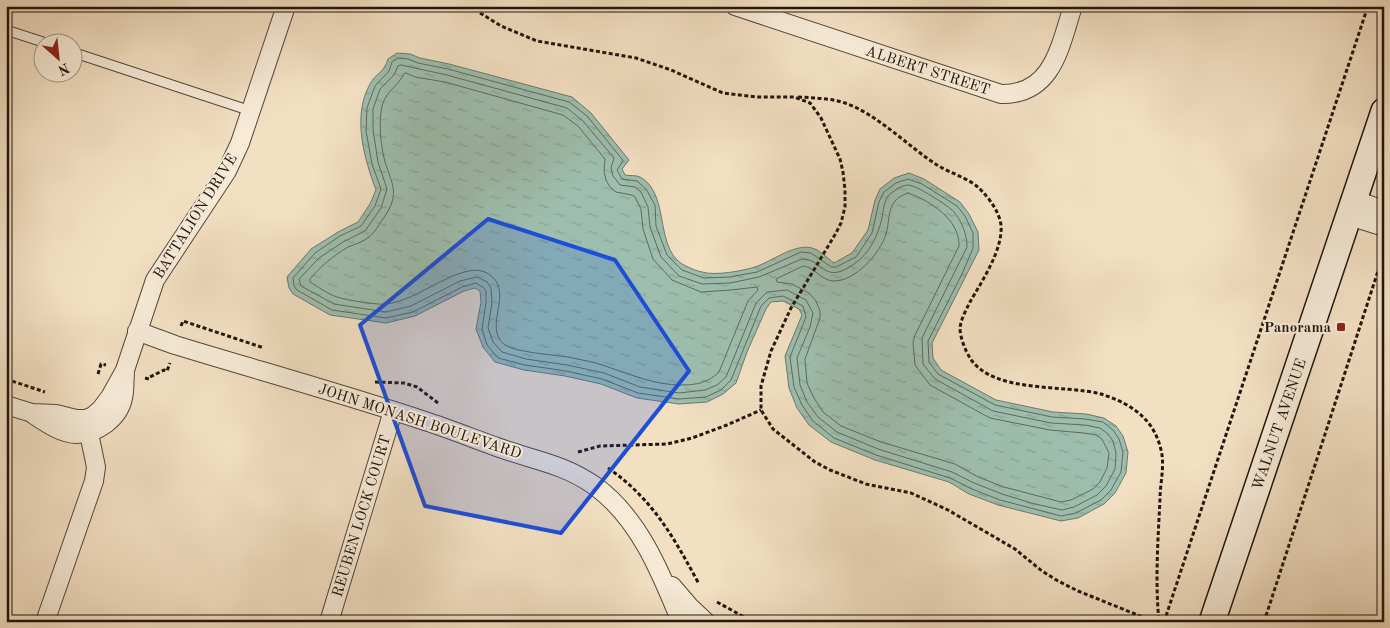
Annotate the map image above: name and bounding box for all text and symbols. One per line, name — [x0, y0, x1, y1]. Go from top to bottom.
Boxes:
north arrow — [32, 32, 82, 82]
street label: ALBERT STREET — [863, 44, 992, 99]
text: N — [55, 60, 71, 77]
street label: BATTALION DRIVE — [152, 152, 241, 282]
place label: Panorama — [1264, 321, 1331, 336]
marker: Panorama — [1335, 321, 1347, 333]
street label: WALNUT AVENUE — [1251, 357, 1310, 492]
street label: JOHN MONASH BOULEVARD — [316, 382, 523, 462]
street label: REUBEN LOCK COURT — [331, 434, 394, 599]

